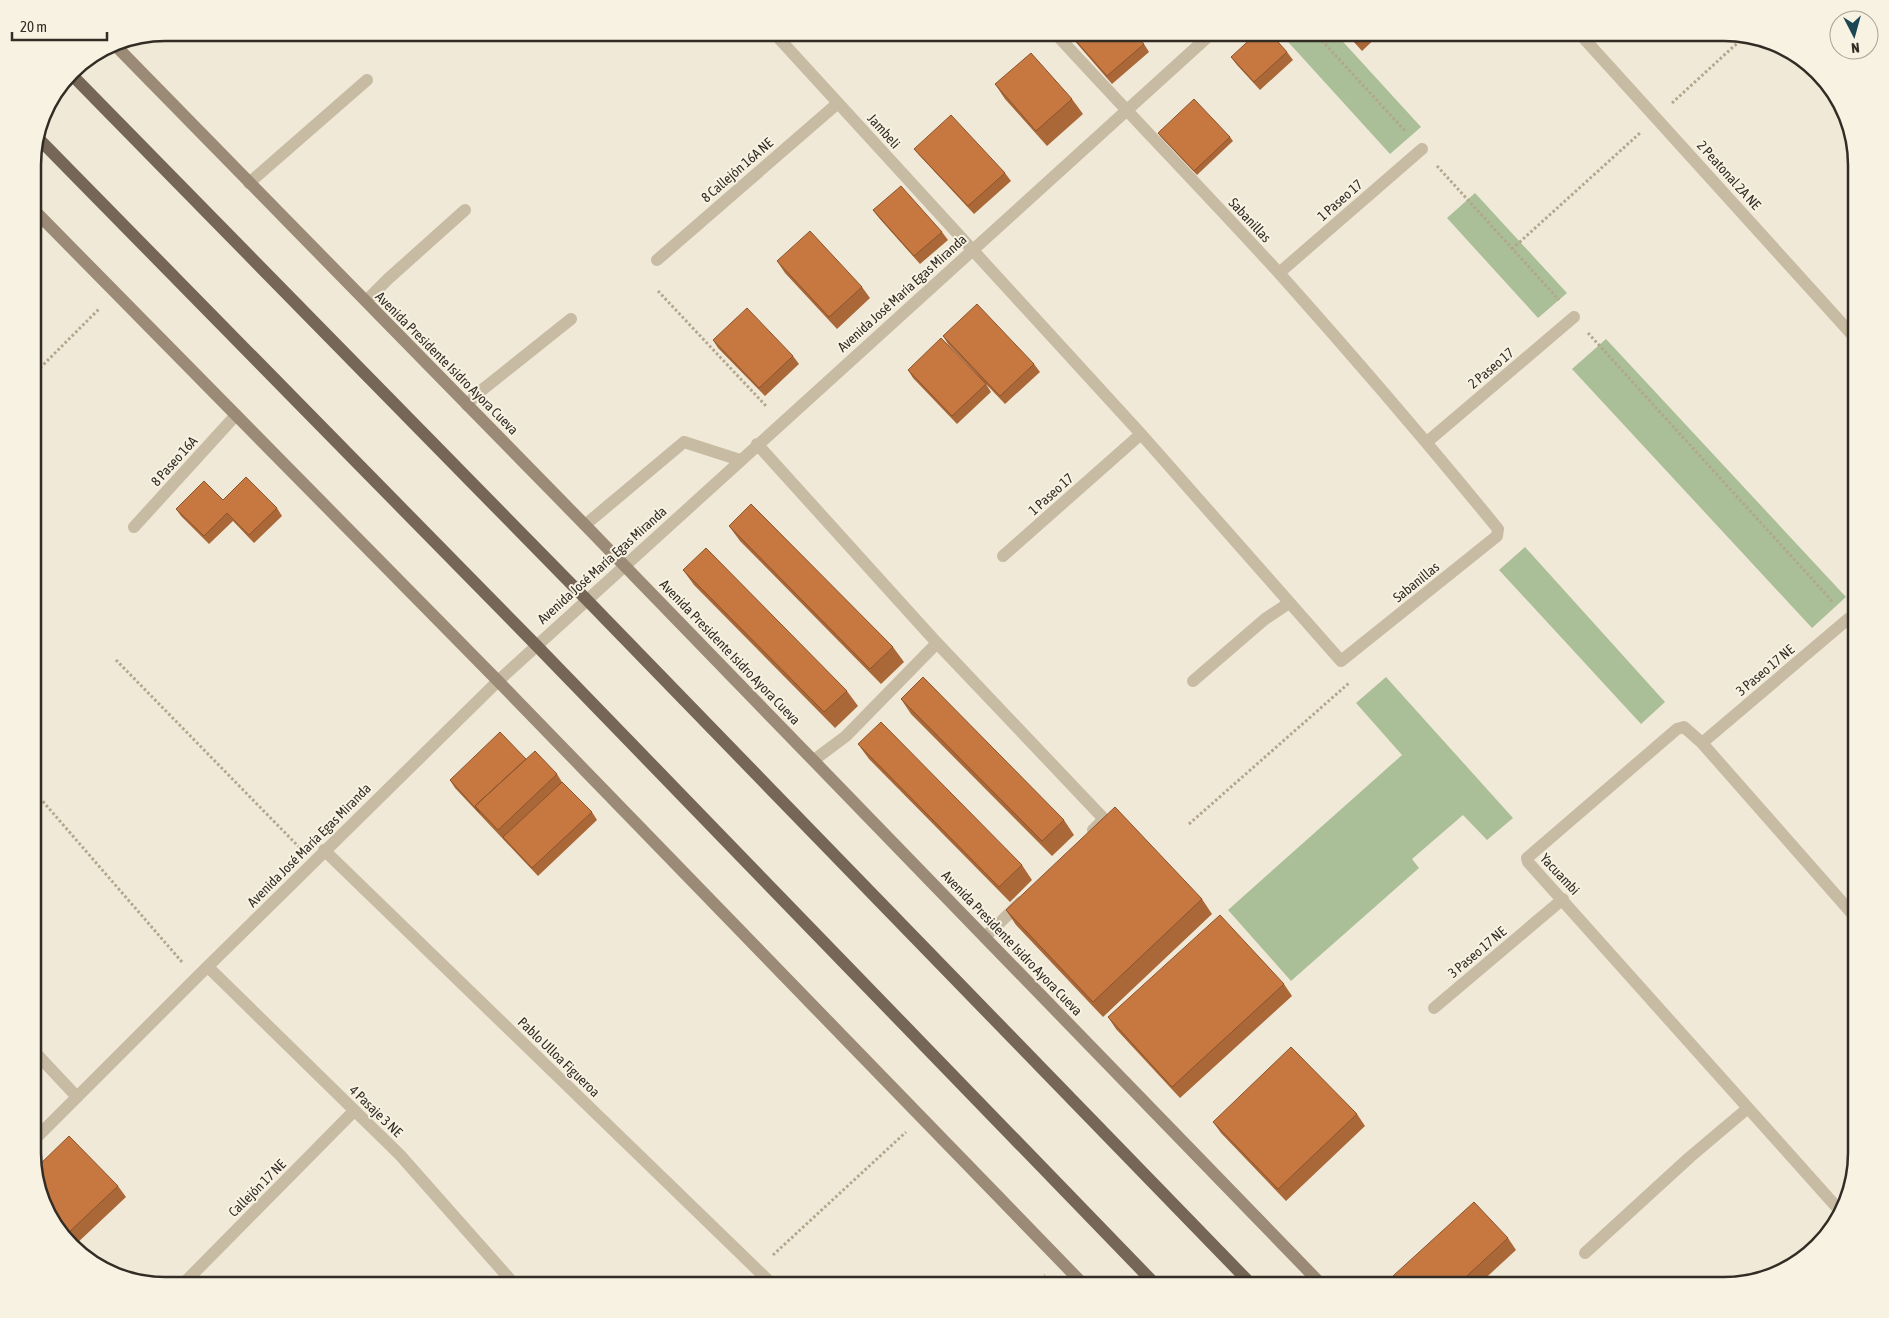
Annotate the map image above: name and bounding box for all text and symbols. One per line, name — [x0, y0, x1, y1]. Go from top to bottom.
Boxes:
scale bar — [12, 10, 108, 42]
north arrow — [1829, 10, 1879, 60]
text: 20 m — [20, 18, 47, 35]
text: N — [1850, 40, 1860, 56]
street label: Jambeli — [864, 110, 904, 152]
street label: 8 Callejón 16A NE — [698, 135, 776, 205]
street label: 2 Peatonal 2A NE — [1694, 137, 1764, 213]
street label: 1 Paseo 17 — [1314, 176, 1366, 224]
street label: Sabanillas — [1226, 195, 1274, 245]
street label: Avenida José María Egas Miranda — [834, 231, 970, 355]
street label: Avenida Presidente Isidro Ayora Cueva — [372, 288, 522, 438]
street label: 2 Paseo 17 — [1465, 344, 1517, 392]
street label: 8 Paseo 16A — [148, 433, 201, 489]
street label: 1 Paseo 17 — [1025, 470, 1077, 518]
street label: Avenida José María Egas Miranda — [534, 503, 670, 627]
street label: Sabanillas — [1390, 559, 1442, 605]
street label: Avenida Presidente Isidro Ayora Cueva — [656, 576, 804, 728]
street label: 3 Paseo 17 NE — [1733, 641, 1797, 699]
street label: Avenida José María Egas Miranda — [244, 780, 374, 910]
street label: Yacuambi — [1537, 850, 1583, 898]
street label: Avenida Presidente Isidro Ayora Cueva — [938, 867, 1086, 1019]
street label: 3 Paseo 17 NE — [1445, 923, 1509, 981]
street label: Pablo Ulloa Figueroa — [515, 1014, 603, 1100]
street label: 4 Pasaje 3 NE — [346, 1082, 406, 1140]
street label: Callejón 17 NE — [225, 1156, 289, 1220]

